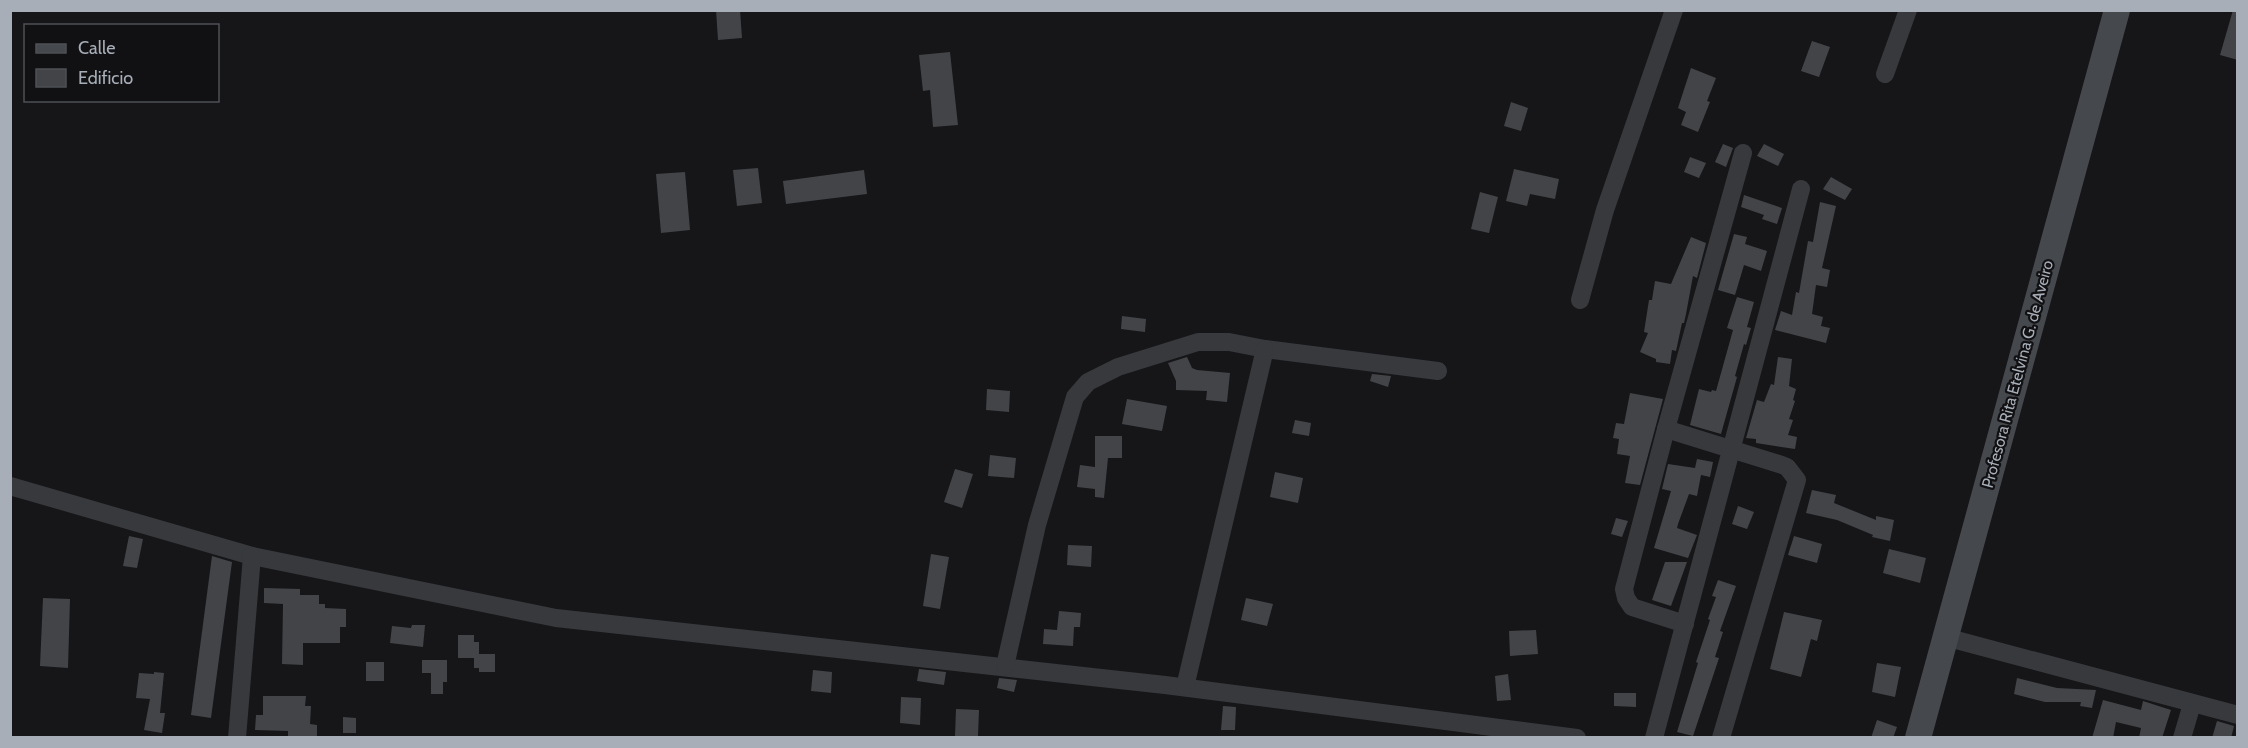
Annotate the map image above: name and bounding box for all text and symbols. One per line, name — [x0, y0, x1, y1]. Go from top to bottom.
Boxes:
legend — [24, 24, 219, 102]
text: Calle — [78, 37, 115, 59]
text: Edificio — [78, 67, 133, 89]
street label: Profesora Rita Etelvina G. de Aveiro — [1978, 258, 2057, 490]

